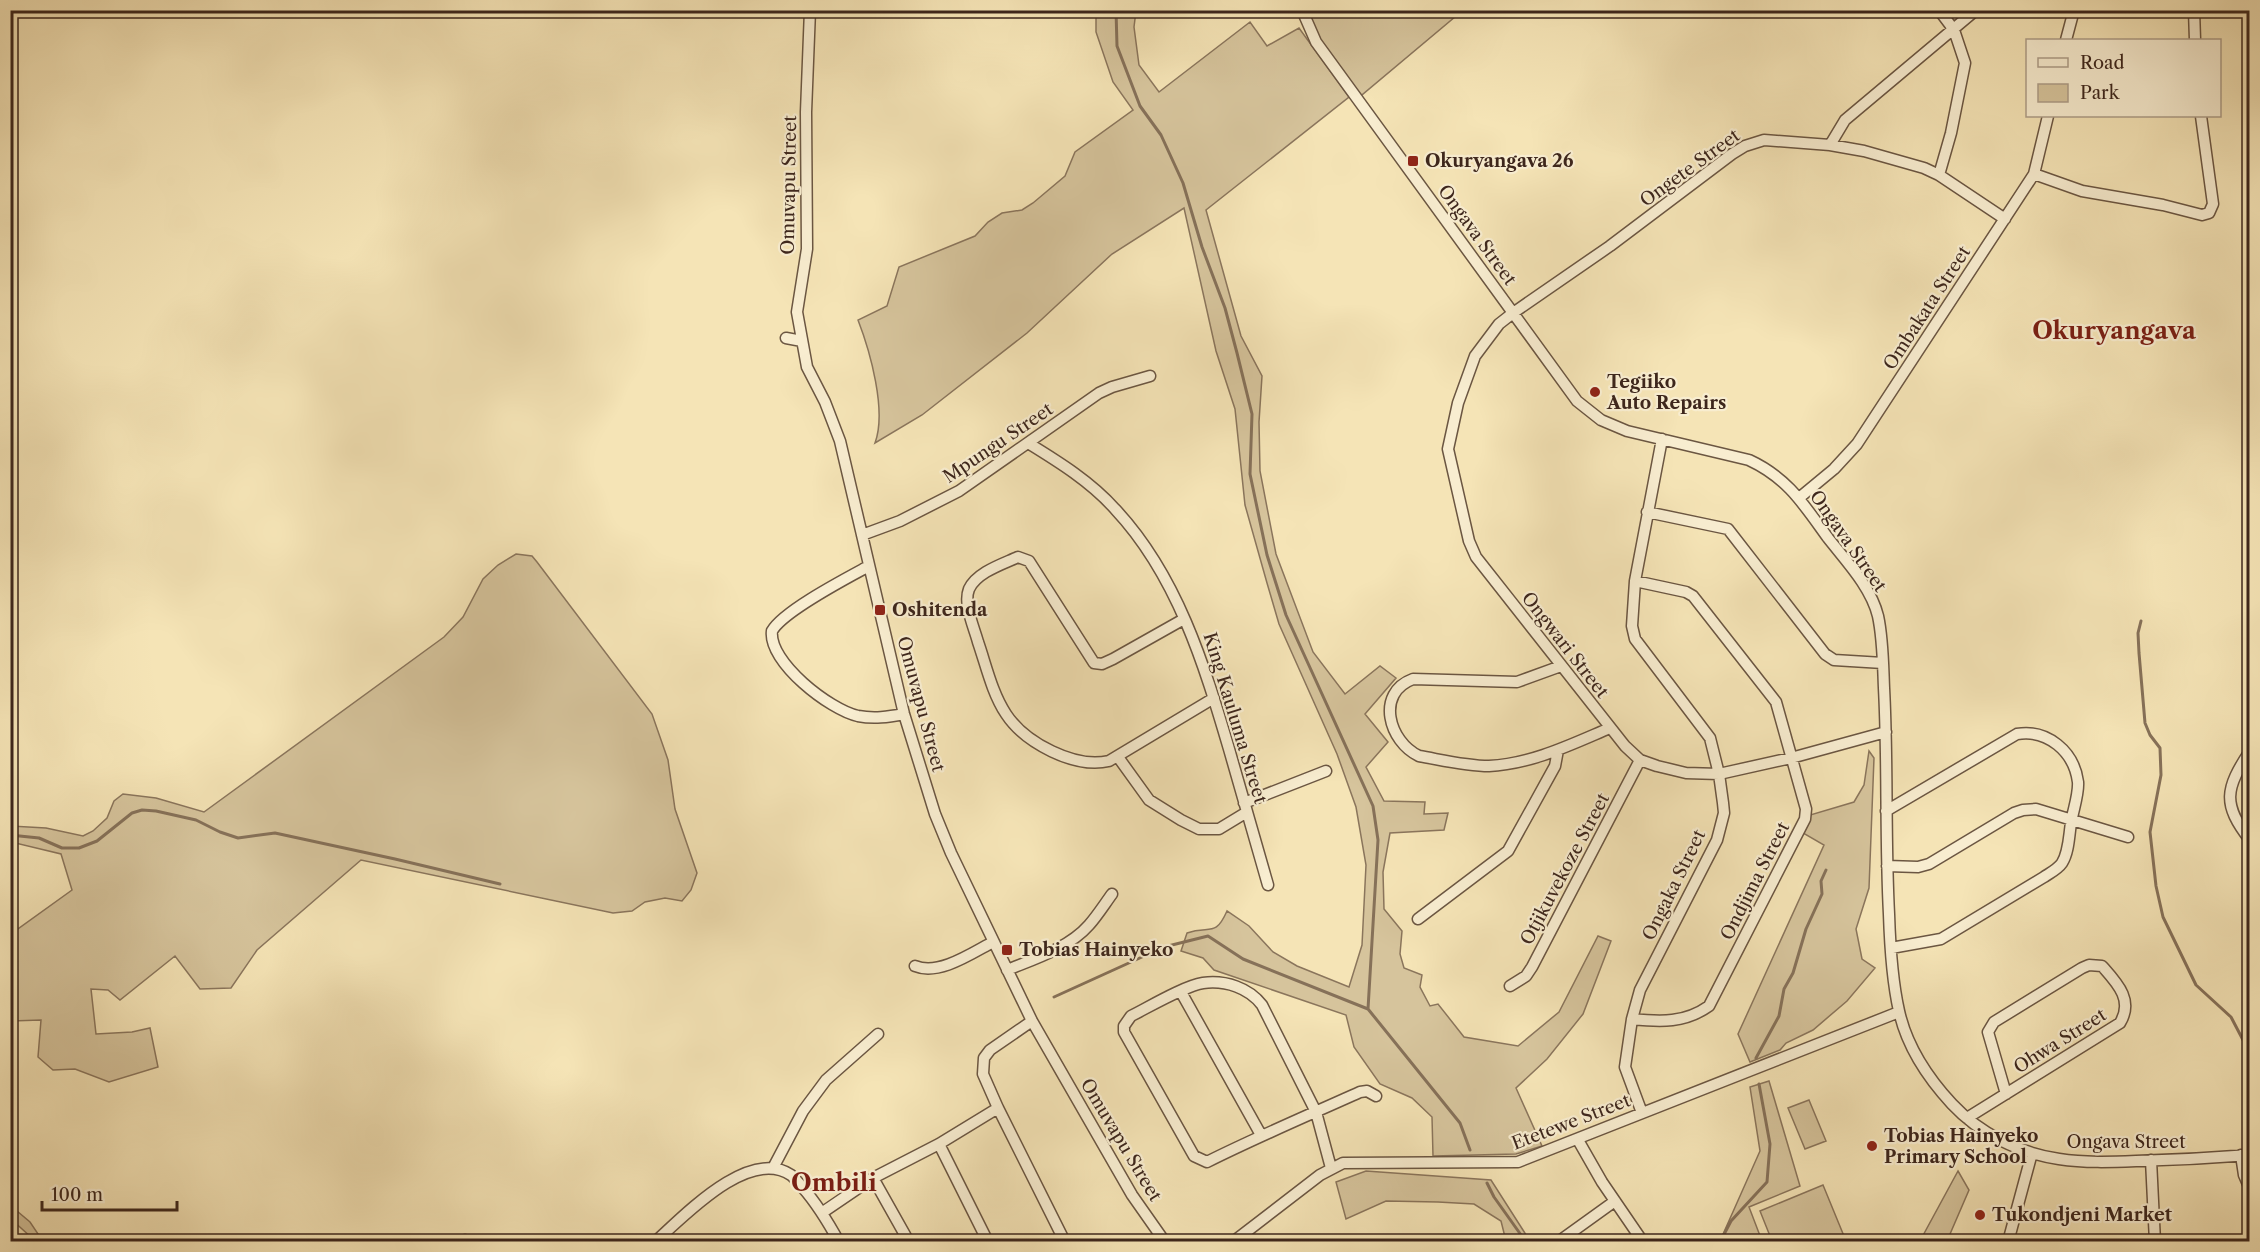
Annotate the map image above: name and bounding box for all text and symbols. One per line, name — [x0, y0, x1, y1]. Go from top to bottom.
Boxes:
legend — [2026, 39, 2221, 117]
text: Road — [2080, 52, 2125, 74]
text: Park — [2080, 82, 2121, 104]
street label: Omuvapu Street — [777, 115, 801, 255]
street label: Ongete Street — [1636, 124, 1745, 212]
place label: Okuryangava 26 — [1425, 150, 1574, 172]
marker: Okuryangava 26 — [1406, 154, 1420, 168]
street label: Ongava Street — [1433, 180, 1521, 290]
street label: Ombakata Street — [1879, 241, 1976, 374]
district label: Okuryangava — [2032, 316, 2197, 345]
place label: Tegiiko Auto Repairs — [1606, 371, 1726, 414]
marker: Tegiiko Auto Repairs — [1588, 385, 1602, 399]
street label: Mpungu Street — [939, 398, 1058, 488]
street label: Ongava Street — [1805, 486, 1892, 597]
street label: Ongwari Street — [1517, 588, 1614, 703]
place label: Oshitenda — [892, 599, 988, 621]
marker: Oshitenda — [873, 603, 887, 617]
street label: King Kauluma Street — [1198, 630, 1272, 807]
street label: Omuvapu Street — [892, 634, 950, 775]
street label: Otjikuvekoze Street — [1516, 789, 1615, 949]
street label: Ondjima Street — [1716, 818, 1795, 944]
street label: Ongaka Street — [1638, 826, 1711, 944]
place label: Tobias Hainyeko — [1019, 939, 1173, 961]
marker: Tobias Hainyeko — [1000, 943, 1014, 957]
street label: Ohwa Street — [2010, 1003, 2111, 1078]
street label: Omuvapu Street — [1076, 1075, 1167, 1206]
street label: Etetewe Street — [1509, 1089, 1634, 1155]
place label: Tobias Hainyeko Primary School — [1884, 1125, 2038, 1168]
street label: Ongava Street — [2066, 1131, 2186, 1153]
marker: Tobias Hainyeko Primary School — [1865, 1139, 1879, 1153]
district label: Ombili — [791, 1168, 877, 1197]
scale bar — [42, 1174, 177, 1212]
text: 100 m — [51, 1184, 103, 1206]
place label: Tukondjeni Market — [1992, 1204, 2173, 1226]
marker: Tukondjeni Market — [1973, 1208, 1987, 1222]

